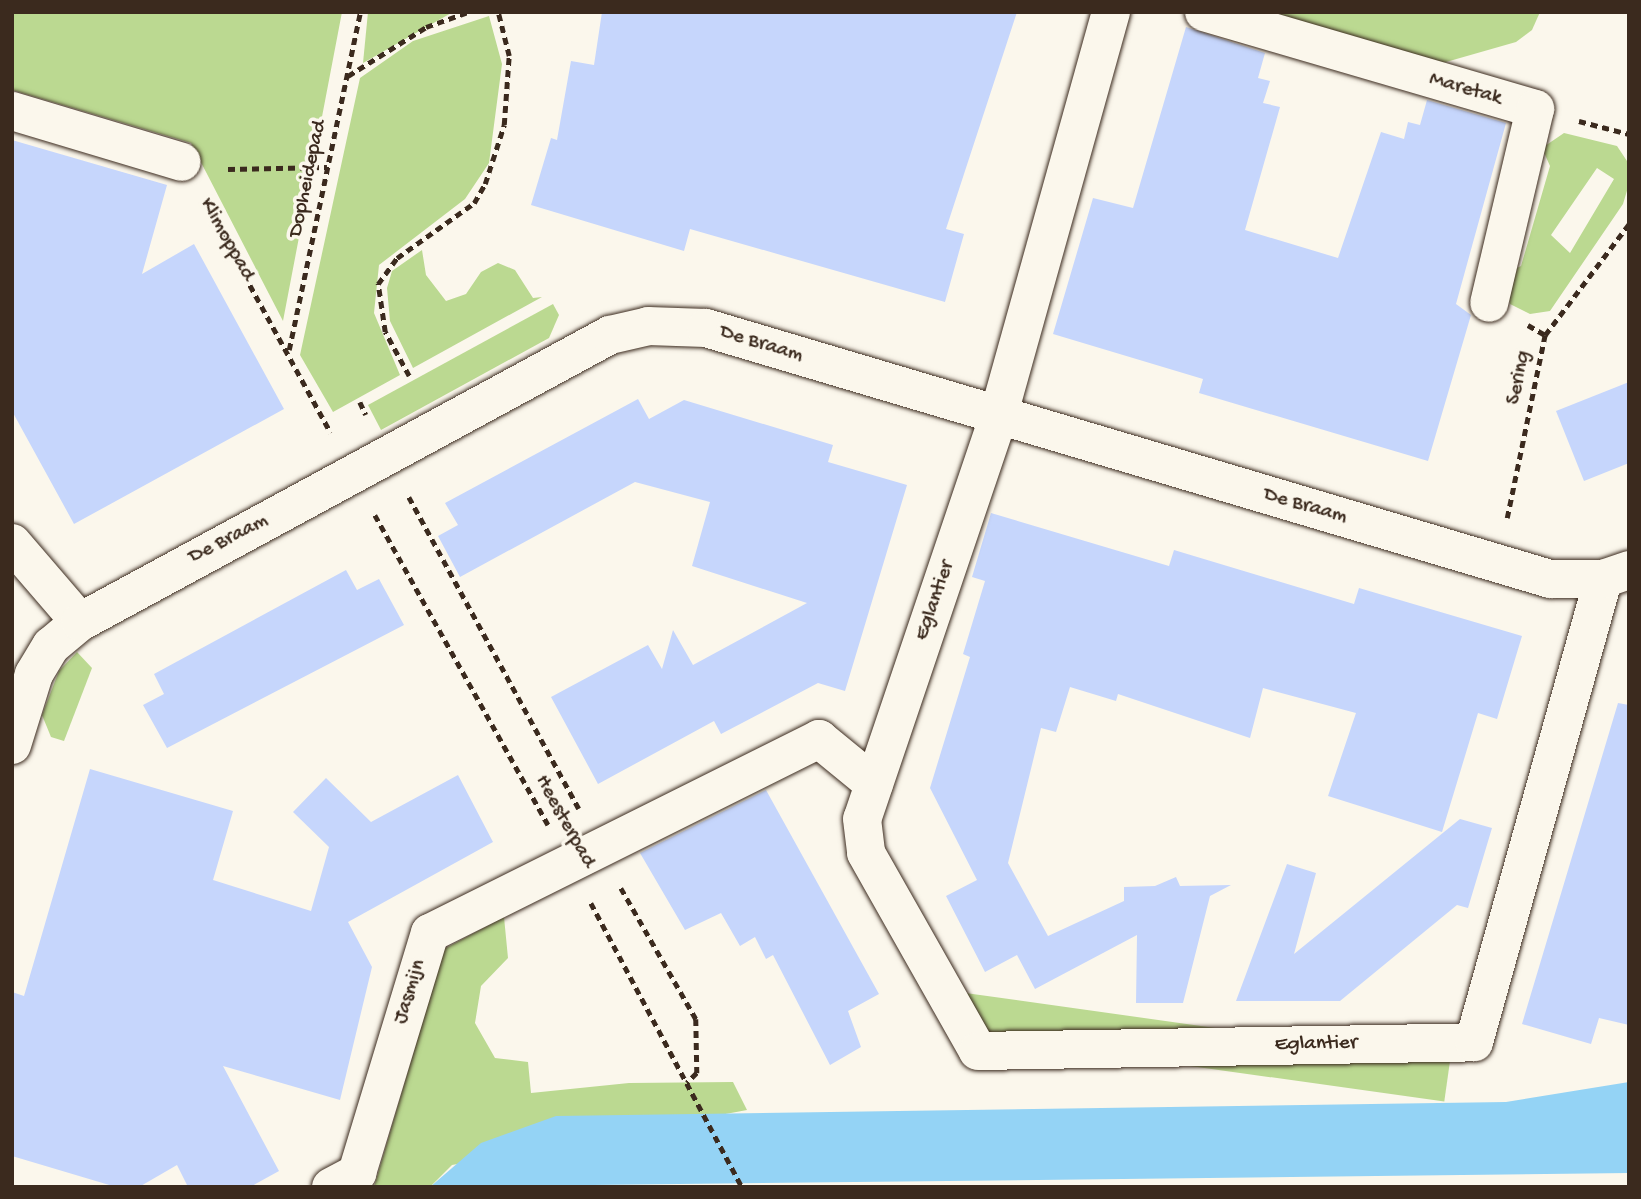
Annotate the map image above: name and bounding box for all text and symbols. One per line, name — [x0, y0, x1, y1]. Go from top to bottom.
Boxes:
street label: Maretak — [1426, 68, 1504, 112]
street label: Dopheidepad — [284, 118, 334, 240]
street label: Klimoppad — [193, 194, 259, 286]
street label: De Braam — [716, 320, 806, 370]
street label: Sering — [1502, 349, 1538, 407]
street label: De Braam — [1260, 483, 1350, 531]
street label: De Braam — [185, 509, 273, 571]
street label: Eglantier — [911, 558, 961, 644]
street label: Heesterpad — [528, 771, 600, 873]
street label: Jasmijn — [389, 957, 433, 1027]
street label: Eglantier — [1274, 1032, 1358, 1058]

